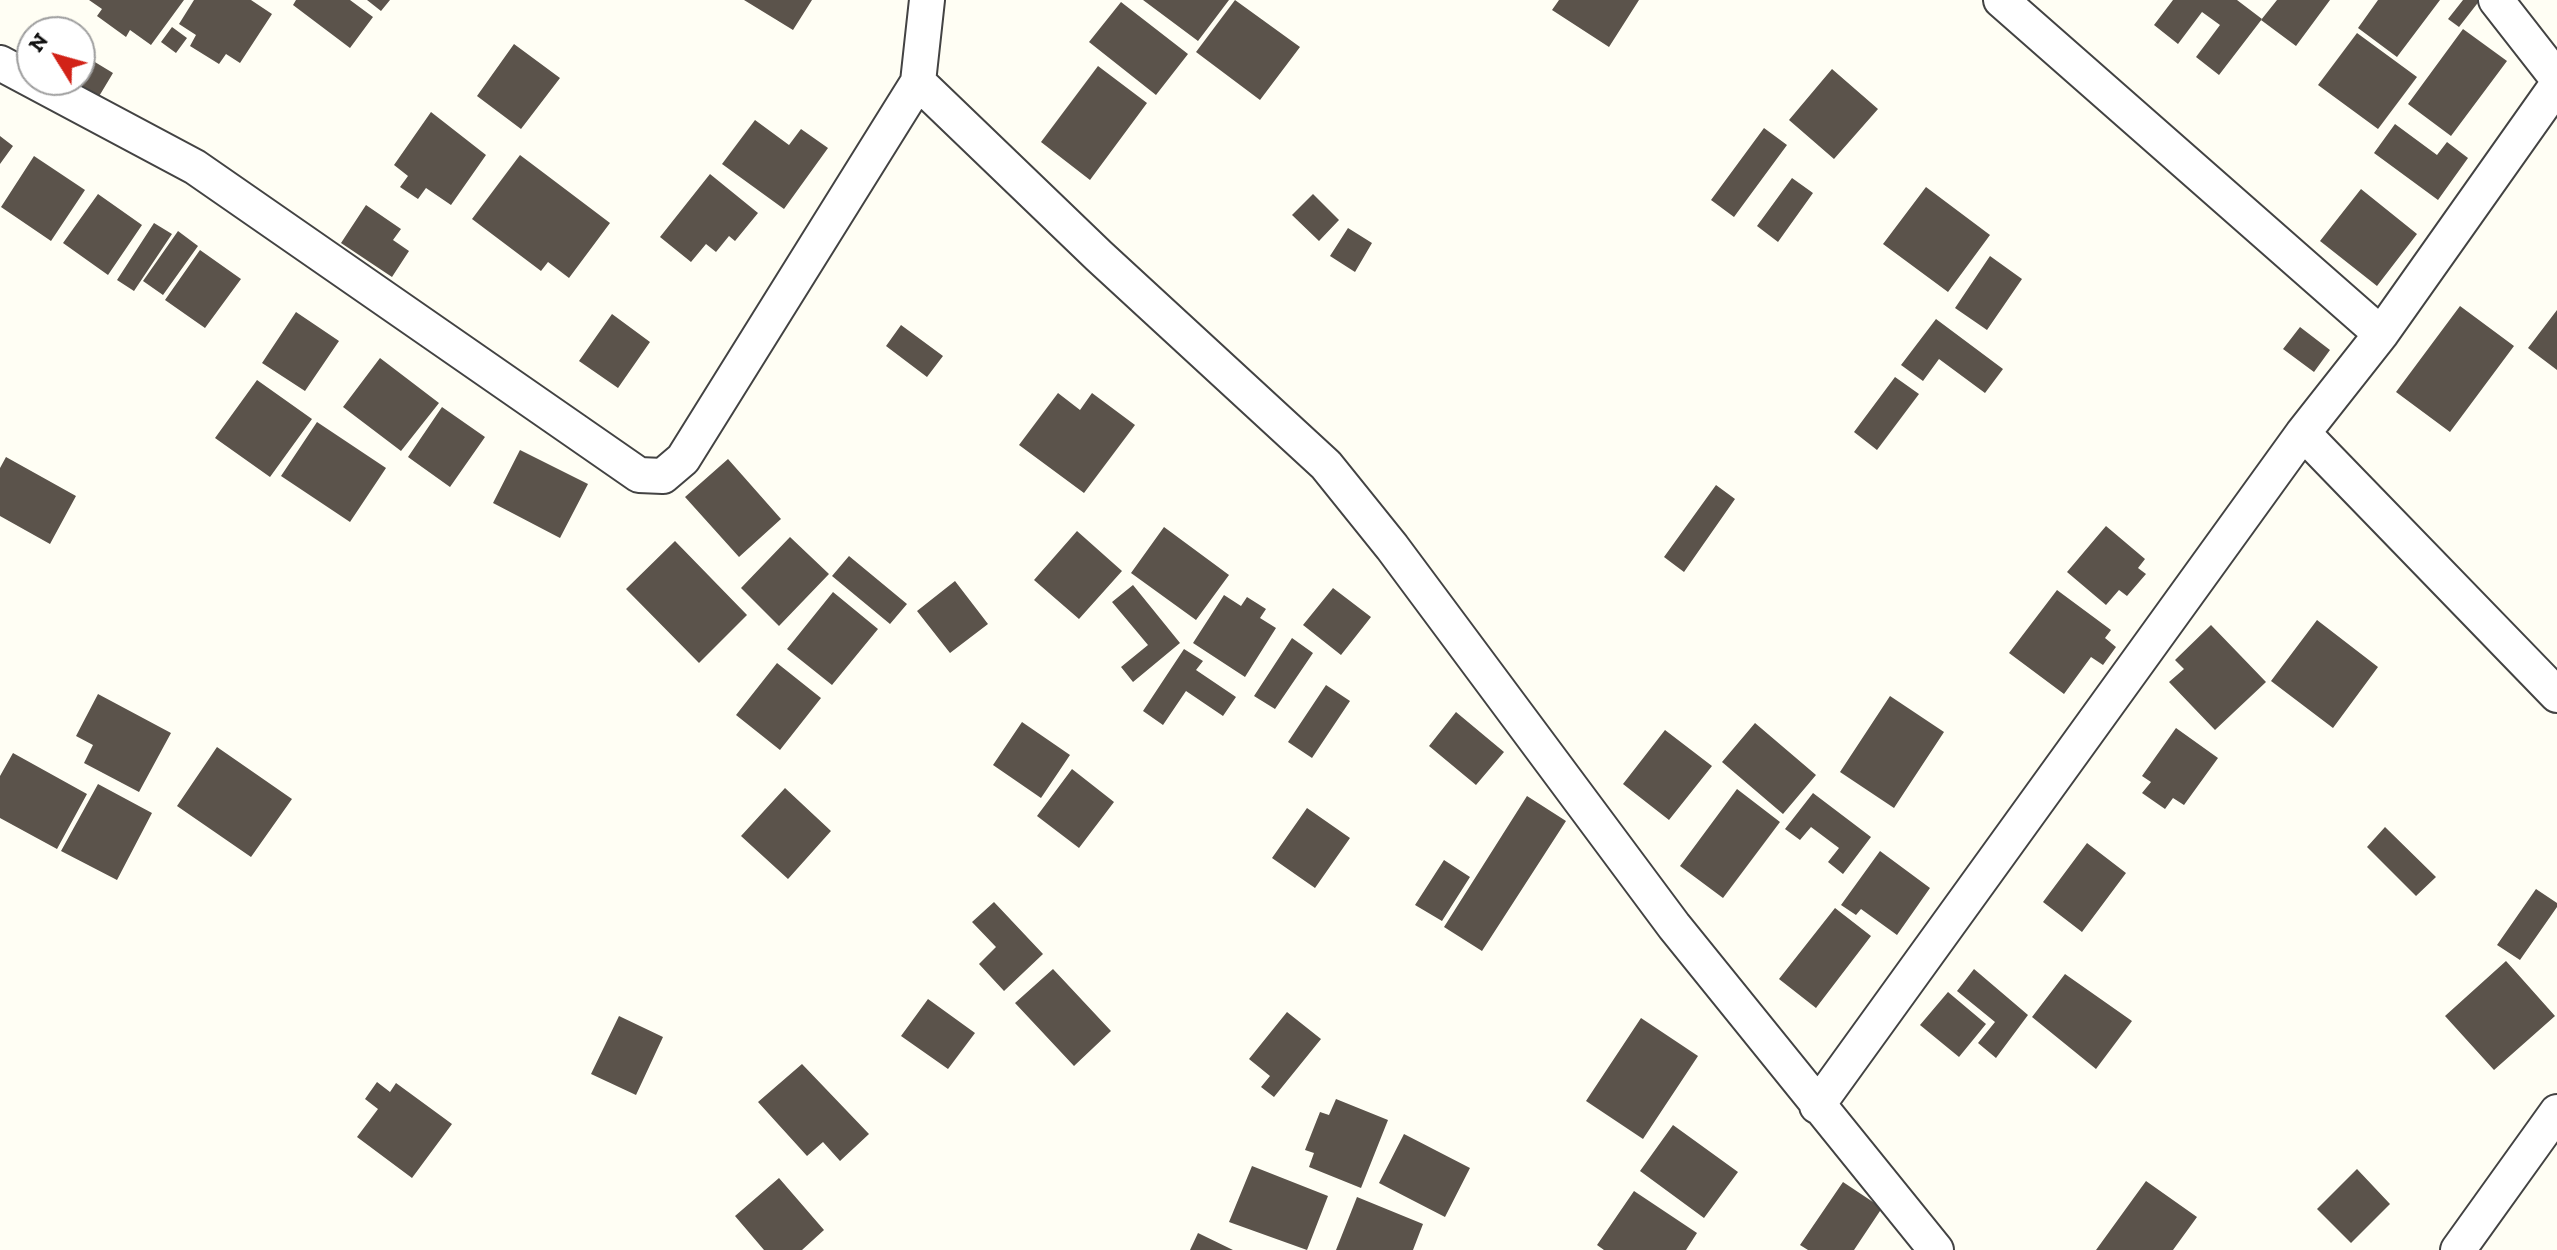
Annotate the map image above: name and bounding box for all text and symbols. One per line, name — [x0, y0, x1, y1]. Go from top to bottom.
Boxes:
north arrow — [16, 16, 96, 96]
text: N — [22, 28, 54, 57]

